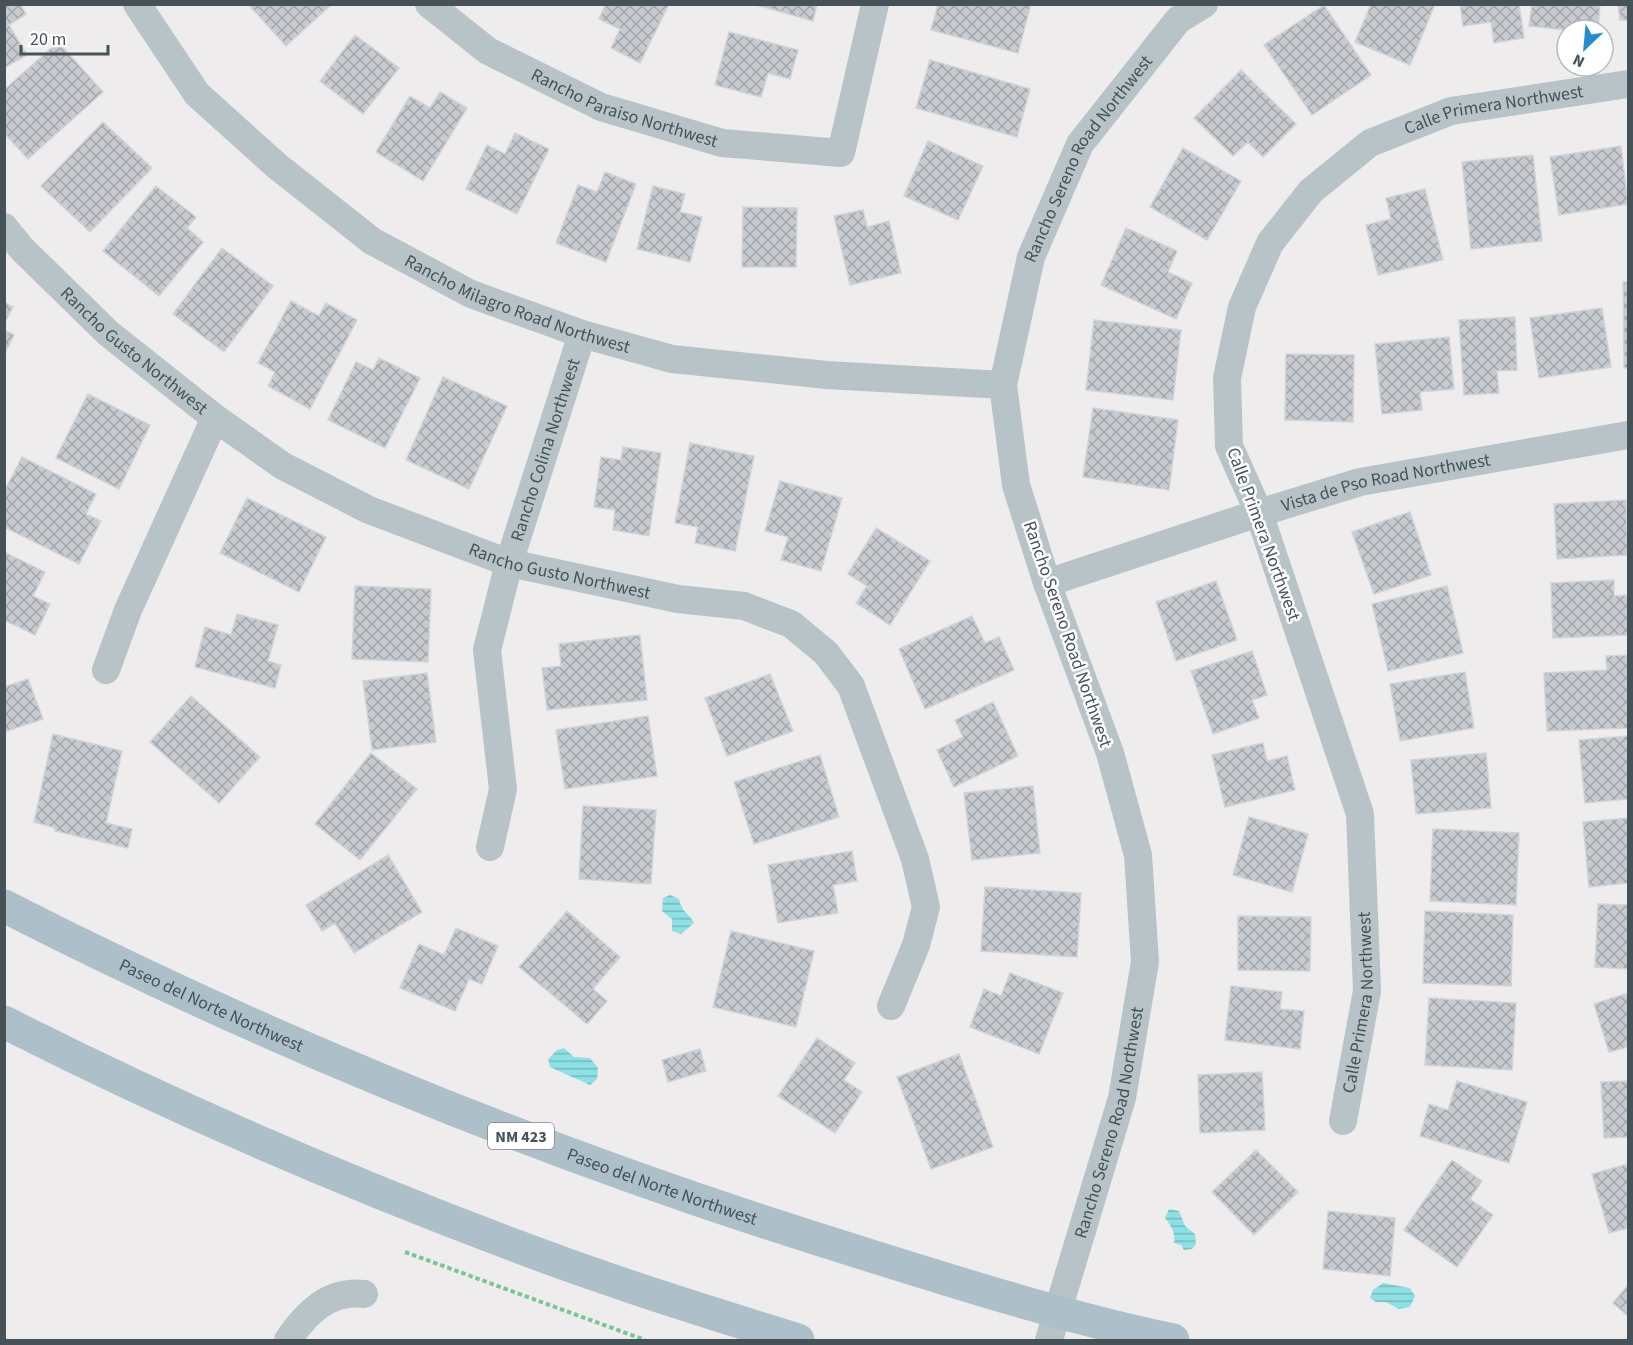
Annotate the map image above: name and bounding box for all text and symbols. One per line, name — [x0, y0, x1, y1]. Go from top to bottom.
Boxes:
scale bar — [21, 18, 108, 56]
north arrow — [1555, 18, 1615, 78]
text: 20 m — [30, 27, 66, 52]
text: N — [1569, 48, 1588, 73]
street label: Rancho Sereno Road Northwest — [1018, 50, 1159, 267]
street label: Rancho Paraiso Northwest — [527, 62, 721, 154]
street label: Calle Primera Northwest — [1400, 79, 1585, 141]
street label: Rancho Milagro Road Northwest — [400, 249, 633, 360]
street label: Rancho Gusto Northwest — [55, 281, 213, 421]
street label: Rancho Colina Northwest — [505, 355, 586, 545]
street label: Calle Primera Northwest — [1221, 444, 1307, 624]
street label: Vista de Pso Road Northwest — [1278, 447, 1492, 518]
street label: Rancho Sereno Road Northwest — [1017, 518, 1118, 751]
street label: Rancho Gusto Northwest — [465, 537, 653, 606]
street label: Calle Primera Northwest — [1336, 911, 1380, 1095]
street label: Paseo del Norte Northwest — [115, 953, 307, 1059]
street label: Rancho Sereno Road Northwest — [1068, 1005, 1150, 1241]
road number: NM 423 — [488, 1123, 554, 1149]
street label: Paseo del Norte Northwest — [563, 1142, 760, 1232]

